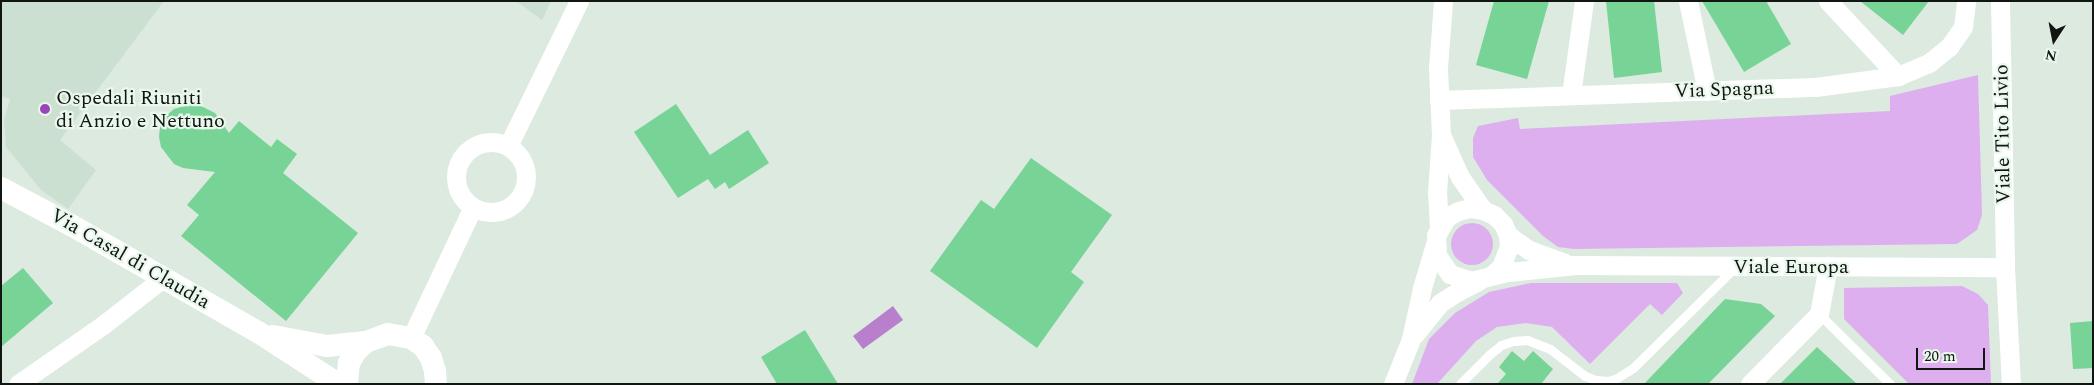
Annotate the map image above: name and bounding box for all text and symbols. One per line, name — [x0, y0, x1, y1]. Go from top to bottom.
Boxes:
north arrow — [2029, 15, 2079, 65]
text: N — [2043, 44, 2059, 67]
street label: Viale Tito Livio — [1990, 64, 2016, 204]
street label: Via Spagna — [1674, 76, 1774, 104]
place label: Ospedali Riuniti di Anzio e Nettuno — [56, 86, 225, 133]
marker: Ospedali Riuniti di Anzio e Nettuno — [38, 102, 52, 116]
street label: Via Casal di Claudia — [46, 204, 214, 314]
street label: Viale Europa — [1733, 255, 1849, 279]
scale bar — [1919, 338, 1988, 370]
text: 20 m — [1924, 345, 1956, 368]

